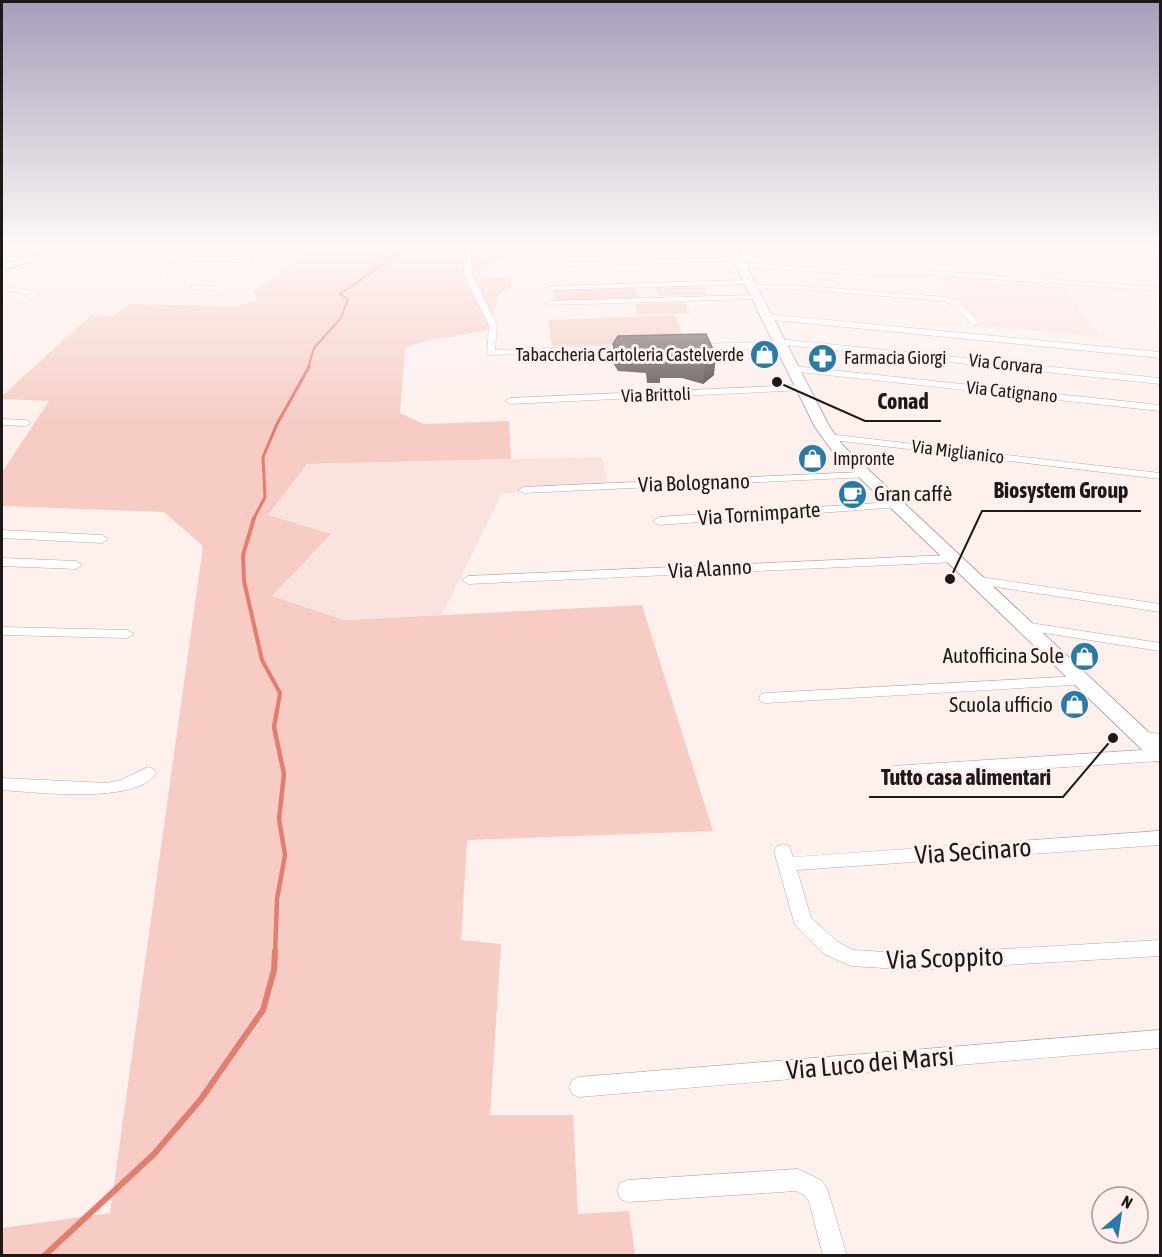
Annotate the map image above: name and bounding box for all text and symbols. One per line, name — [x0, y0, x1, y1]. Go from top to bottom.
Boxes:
shop icon: Tabaccheria Cartoleria Castelverde — [749, 339, 781, 371]
pharmacy icon: Farmacia Giorgi — [807, 342, 839, 374]
place label: Tabaccheria Cartoleria Castelverde — [515, 344, 744, 365]
place label: Farmacia Giorgi — [844, 347, 946, 368]
street label: Via Corvara — [968, 349, 1044, 378]
street label: Via Catignano — [965, 376, 1059, 407]
callout: Conad — [865, 381, 941, 421]
street label: Via Brittoli — [621, 383, 691, 406]
text: Conad — [877, 388, 929, 414]
street label: Via Miglianico — [911, 435, 1006, 468]
shop icon: Impronte — [796, 443, 828, 475]
place label: Impronte — [833, 448, 895, 469]
street label: Via Bolognano — [638, 468, 750, 496]
callout: Biosystem Group — [982, 471, 1141, 511]
text: Biosystem Group — [994, 477, 1128, 503]
cafe icon: Gran caffè — [837, 478, 869, 510]
place label: Gran caffè — [874, 481, 952, 505]
street label: Via Tornimparte — [697, 497, 821, 529]
street label: Via Alanno — [668, 554, 752, 582]
shop icon: Autofficina Sole — [1069, 640, 1101, 672]
place label: Autofficina Sole — [943, 643, 1064, 667]
shop icon: Scuola ufficio — [1058, 689, 1090, 721]
place label: Scuola ufficio — [949, 692, 1053, 716]
callout: Tutto casa alimentari — [869, 757, 1063, 797]
text: Tutto casa alimentari — [881, 764, 1051, 790]
street label: Via Secinaro — [914, 832, 1032, 870]
street label: Via Scoppito — [886, 941, 1004, 975]
street label: Via Luco dei Marsi — [785, 1041, 955, 1085]
north arrow — [1090, 1185, 1150, 1245]
text: N — [1119, 1192, 1136, 1212]

